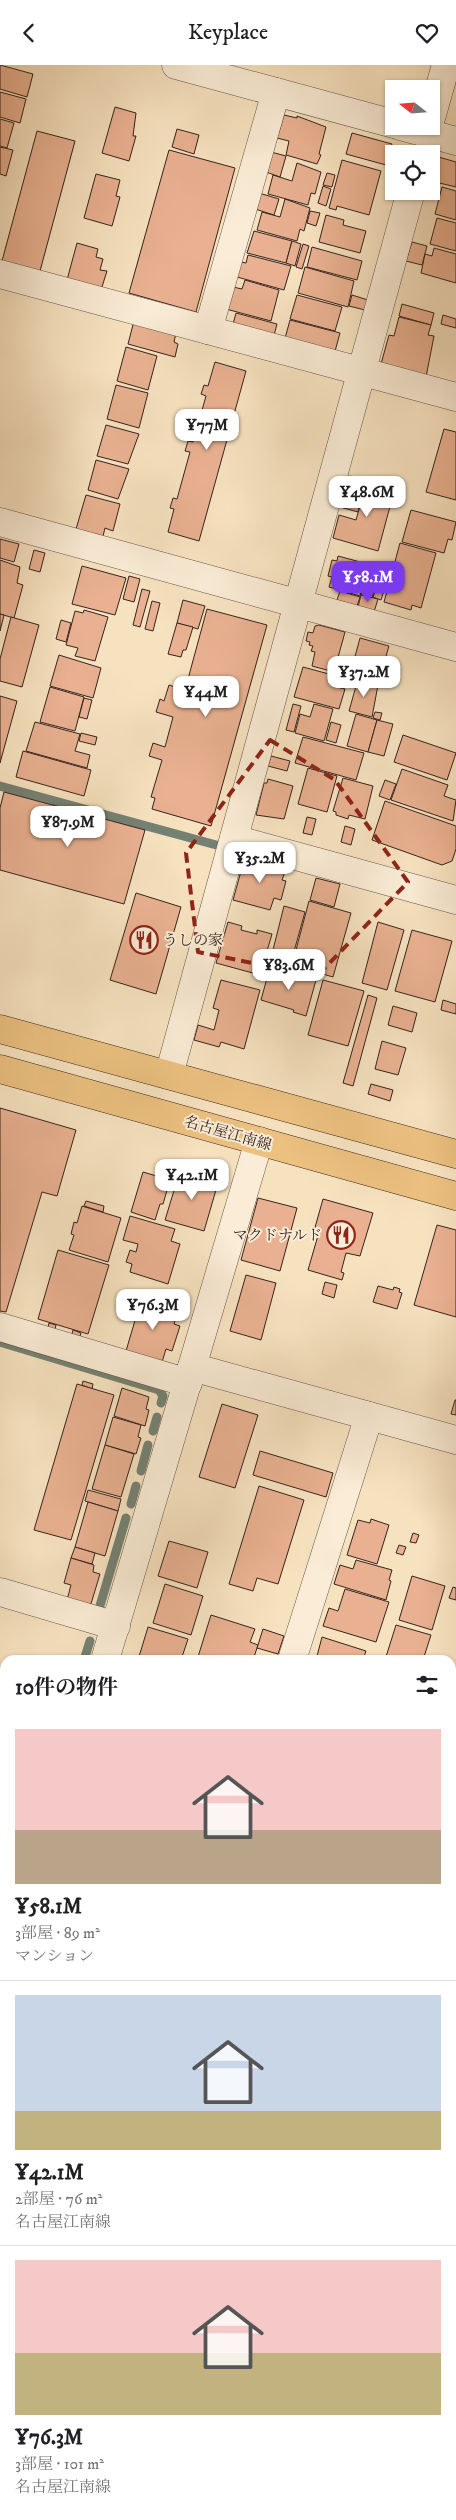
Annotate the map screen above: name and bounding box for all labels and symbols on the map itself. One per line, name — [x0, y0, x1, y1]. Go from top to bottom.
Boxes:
north arrow — [385, 80, 440, 135]
pin: ¥77M — [177, 409, 237, 451]
pin: ¥48.6M — [326, 475, 408, 518]
pin: ¥58.1M — [327, 561, 409, 603]
pin: ¥37.2M — [323, 655, 405, 698]
pin: ¥44M — [176, 675, 236, 718]
pin: ¥87.9M — [27, 805, 109, 848]
pin: ¥35.2M — [219, 841, 301, 884]
restaurant icon: うしの家 — [129, 925, 159, 955]
place label: うしの家 — [163, 931, 223, 950]
pin: ¥83.6M — [248, 949, 330, 991]
street label: 名古屋江南線 — [182, 1112, 274, 1155]
pin: ¥42.1M — [151, 1159, 233, 1201]
restaurant icon: マクドナルド — [326, 1220, 356, 1250]
place label: マクドナルド — [233, 1226, 322, 1245]
pin: ¥76.3M — [112, 1289, 194, 1331]

